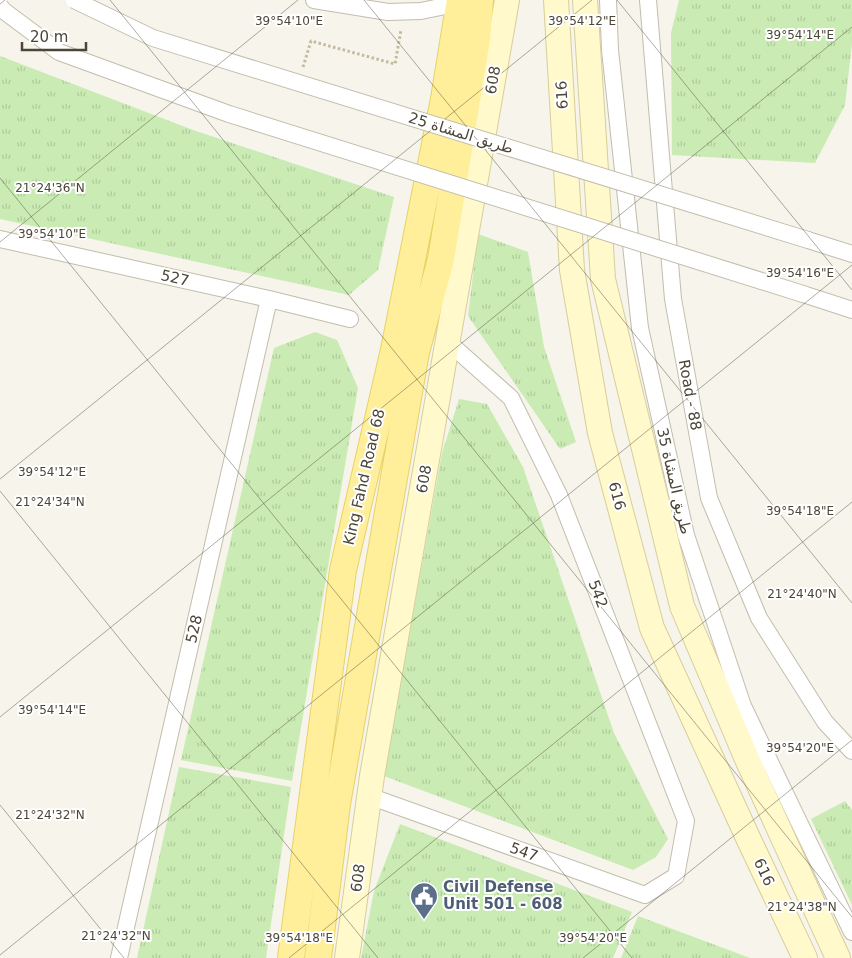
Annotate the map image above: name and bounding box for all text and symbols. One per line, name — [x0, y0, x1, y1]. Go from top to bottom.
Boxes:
text: 39°54'10"E — [255, 14, 323, 28]
text: 39°54'12"E — [548, 14, 616, 28]
scale bar — [22, 20, 86, 52]
text: 20 m — [30, 28, 68, 46]
text: 39°54'14"E — [766, 28, 834, 42]
street label: 608 — [482, 64, 504, 96]
street label: 616 — [552, 80, 572, 110]
street label: طريق المشاة 25 — [406, 108, 516, 158]
text: 21°24'36"N — [15, 181, 85, 195]
text: 39°54'10"E — [18, 227, 86, 241]
street label: 527 — [159, 266, 191, 290]
text: 39°54'16"E — [766, 266, 834, 280]
street label: Road - 88 — [675, 358, 705, 432]
street label: King Fahd Road 68 — [340, 407, 388, 547]
street label: طريق المشاة 35 — [653, 426, 695, 536]
street label: 608 — [413, 463, 435, 495]
text: 39°54'12"E — [18, 465, 86, 479]
street label: 616 — [605, 480, 629, 512]
text: 21°24'34"N — [15, 495, 85, 509]
text: 39°54'18"E — [766, 504, 834, 518]
street label: 542 — [584, 577, 612, 611]
text: 21°24'40"N — [767, 587, 837, 601]
street label: 528 — [182, 613, 206, 645]
text: 39°54'14"E — [18, 703, 86, 717]
text: 39°54'20"E — [766, 741, 834, 755]
text: 21°24'32"N — [15, 808, 85, 822]
street label: 547 — [507, 839, 541, 865]
street label: 616 — [750, 855, 778, 889]
street label: 608 — [347, 863, 369, 893]
place label: Civil Defense Unit 501 - 608 — [443, 878, 563, 913]
public building icon: Civil Defense Unit 501 - 608 — [409, 881, 439, 920]
text: 21°24'38"N — [767, 900, 837, 914]
text: 21°24'32"N — [81, 929, 151, 943]
text: 39°54'18"E — [265, 931, 333, 945]
text: 39°54'20"E — [559, 931, 627, 945]

